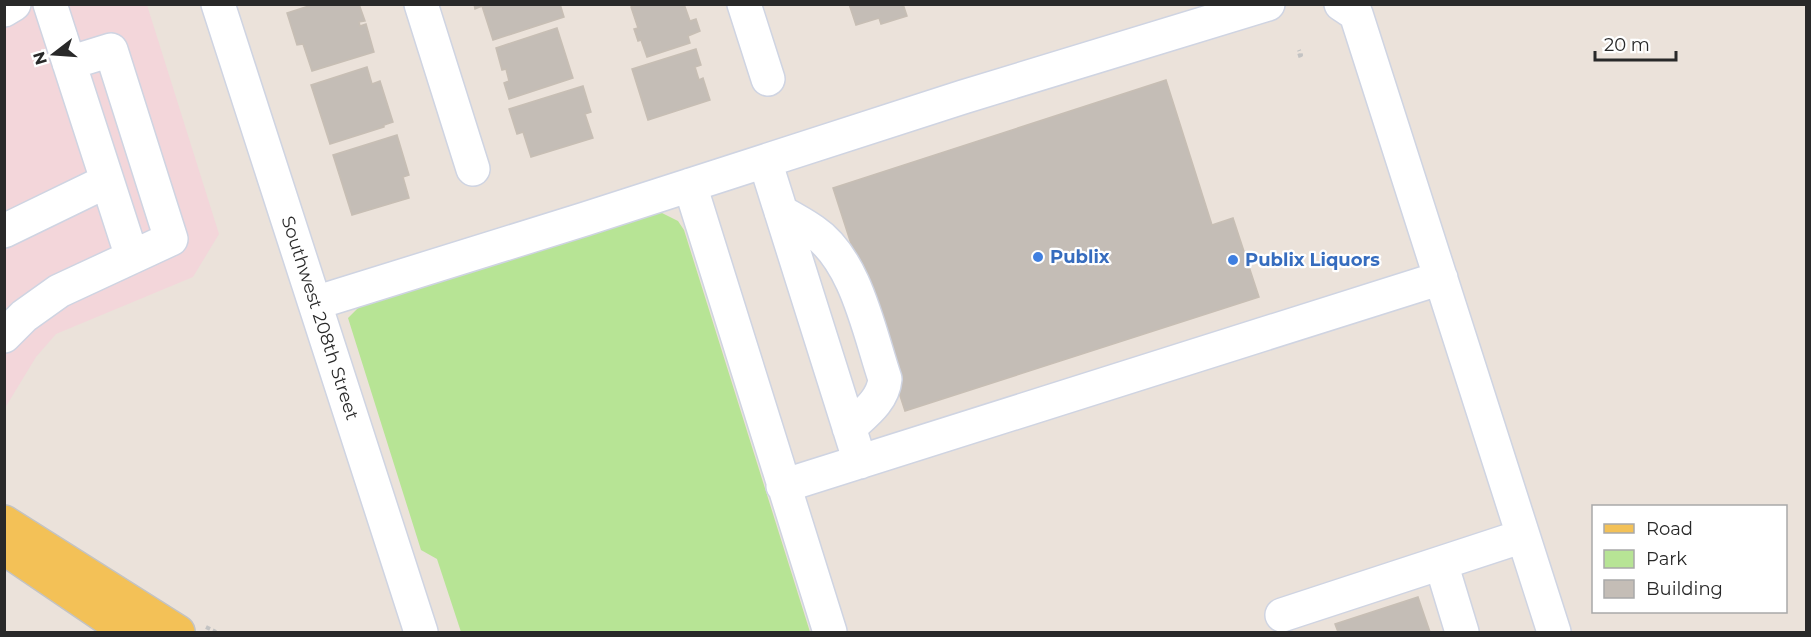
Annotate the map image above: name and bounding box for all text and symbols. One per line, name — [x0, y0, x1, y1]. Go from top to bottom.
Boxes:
north arrow — [24, 24, 84, 84]
scale bar — [1595, 24, 1676, 62]
text: 20 m — [1604, 34, 1650, 56]
text: N — [29, 49, 51, 67]
street label: Southwest 208th Street — [277, 213, 363, 423]
place label: Publix — [1050, 246, 1110, 268]
place label: Publix Liquors — [1245, 249, 1380, 271]
marker: Publix — [1031, 250, 1045, 264]
marker: Publix Liquors — [1226, 253, 1240, 267]
legend — [1592, 505, 1787, 613]
text: Road — [1646, 518, 1693, 540]
text: Park — [1646, 548, 1687, 570]
text: Building — [1646, 578, 1723, 600]

